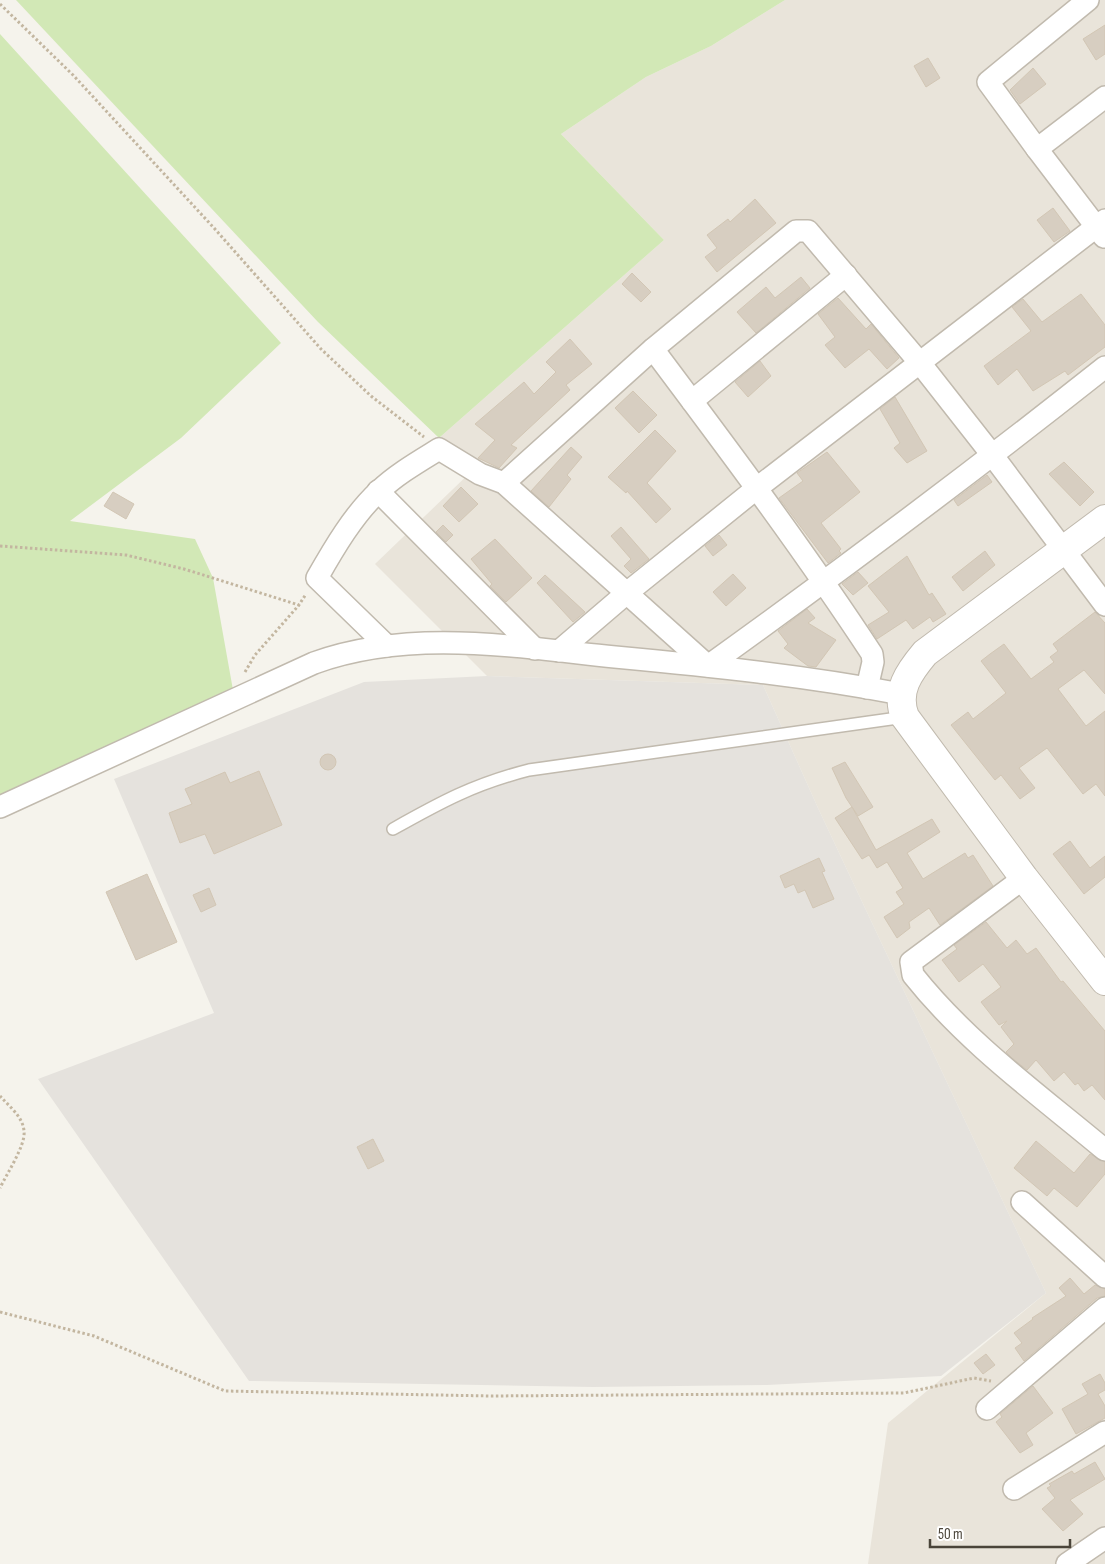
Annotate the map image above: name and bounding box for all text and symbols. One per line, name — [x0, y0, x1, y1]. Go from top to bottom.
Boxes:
scale bar — [930, 1516, 1070, 1548]
text: 50 m — [938, 1525, 963, 1544]

